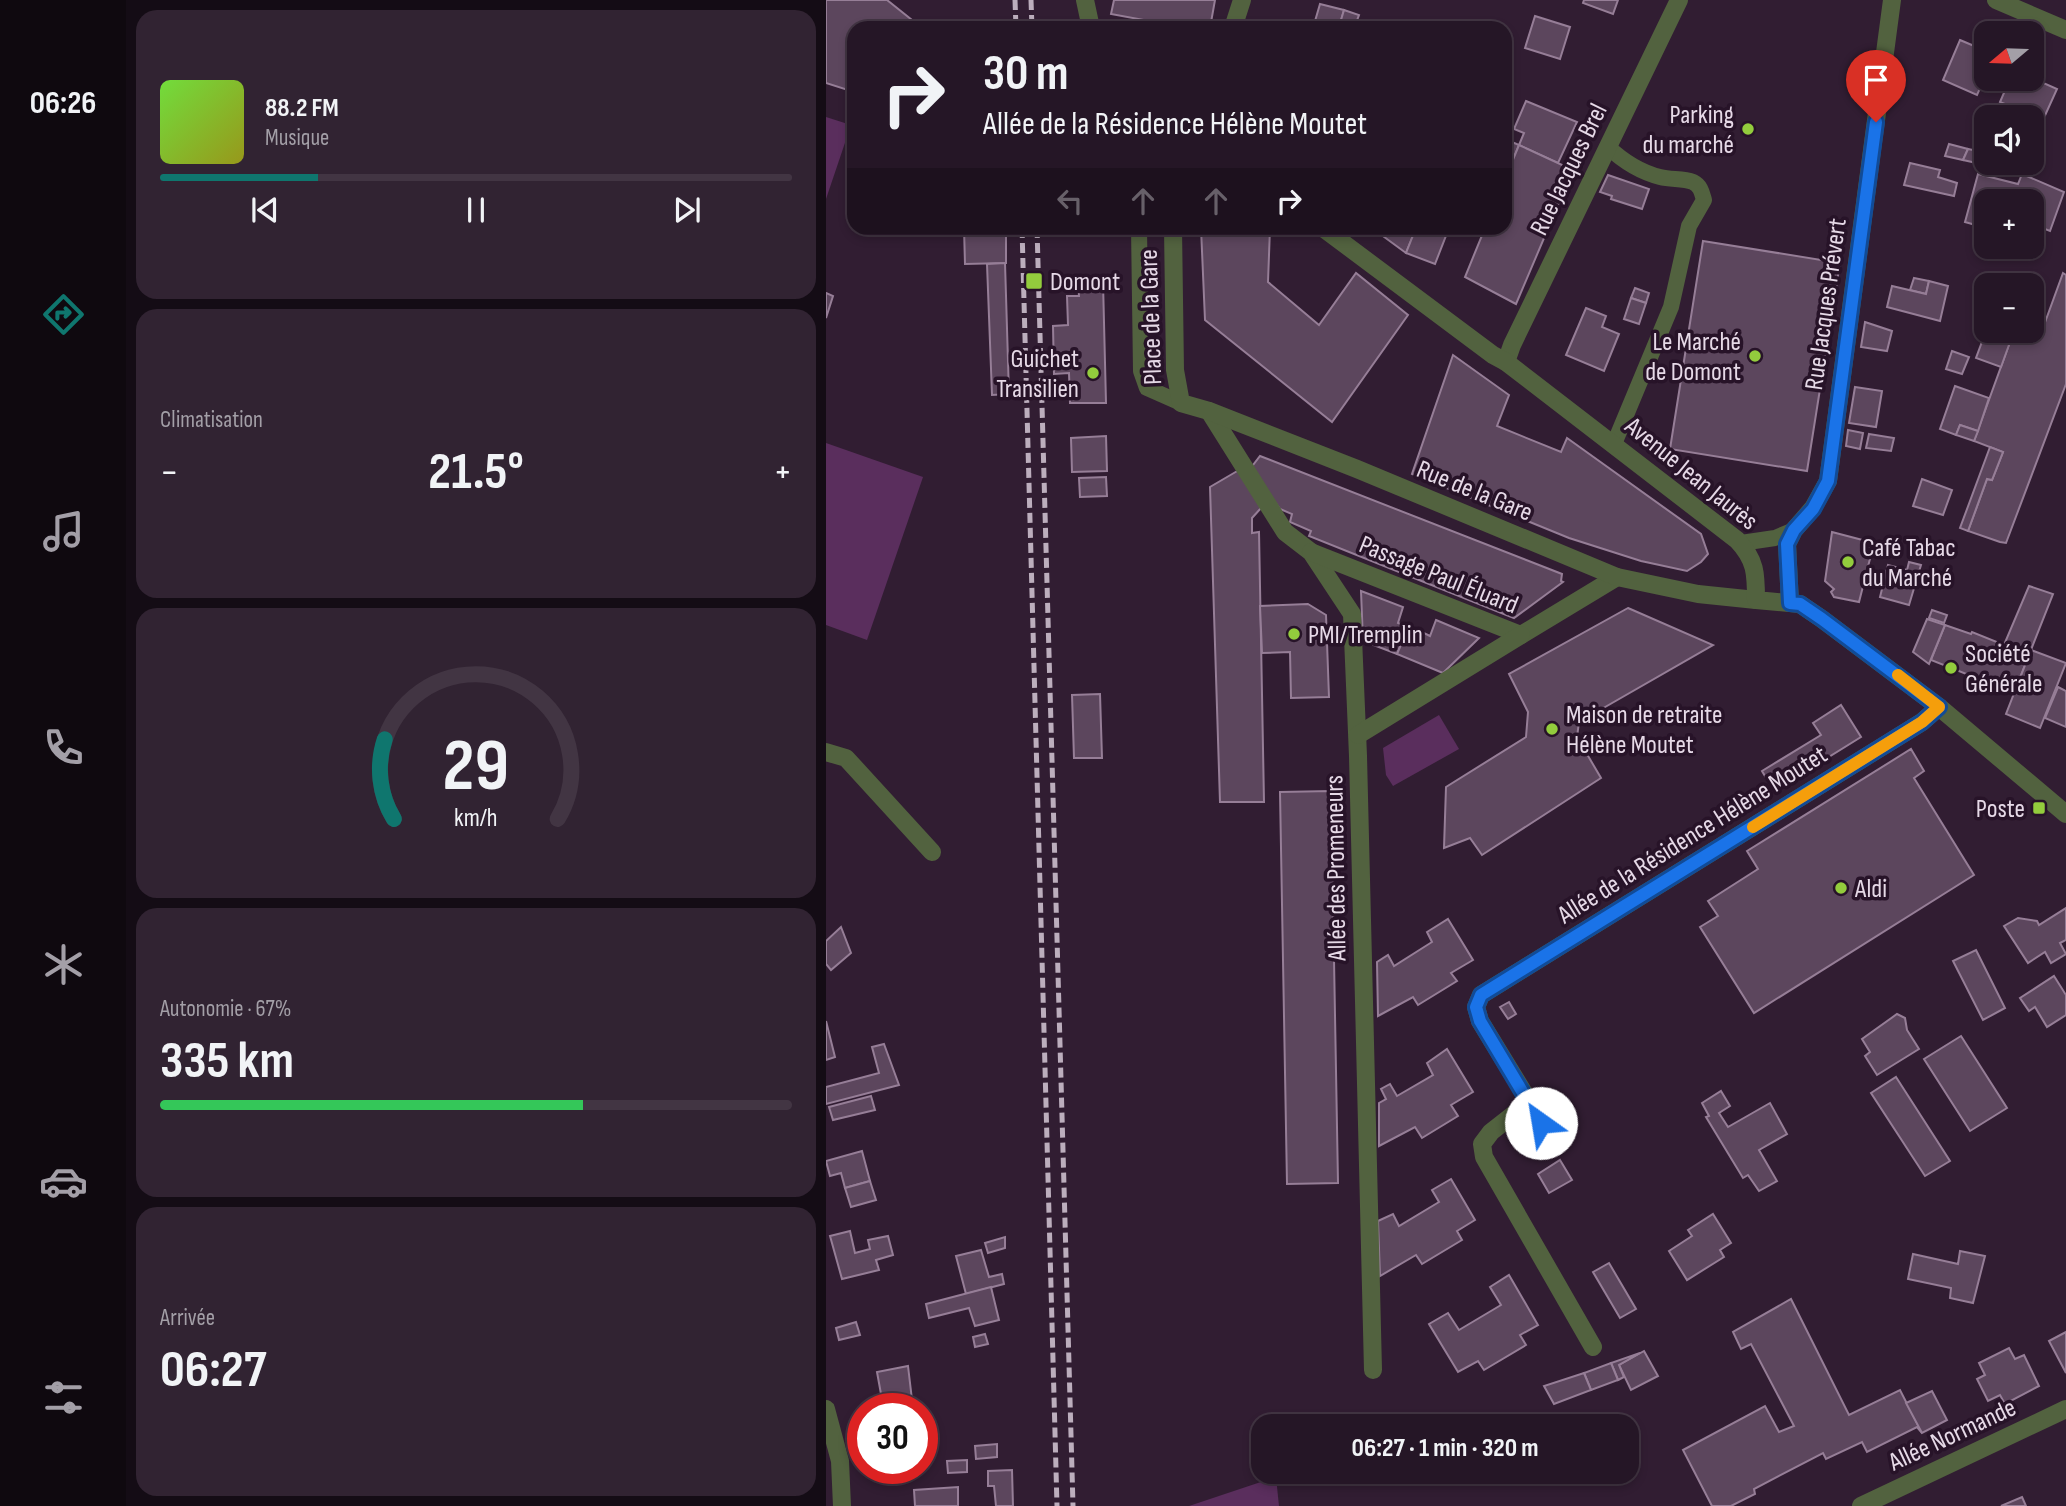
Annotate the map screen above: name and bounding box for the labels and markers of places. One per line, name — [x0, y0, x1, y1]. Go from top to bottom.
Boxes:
pin — [1846, 50, 1906, 122]
place label: Parking du marché — [1642, 100, 1734, 161]
marker: Parking du marché — [1740, 121, 1756, 137]
place label: Domont — [1050, 267, 1120, 298]
marker: Domont — [1024, 271, 1044, 291]
place label: Le Marché de Domont — [1645, 327, 1741, 388]
place label: Guichet Transilien — [996, 344, 1079, 405]
marker: Le Marché de Domont — [1747, 348, 1763, 364]
marker: Guichet Transilien — [1085, 365, 1101, 381]
place label: Café Tabac du Marché — [1862, 533, 1956, 594]
marker: Café Tabac du Marché — [1840, 554, 1856, 570]
place label: PMI/Tremplin — [1308, 620, 1423, 651]
marker: PMI/Tremplin — [1286, 626, 1302, 642]
place label: Société Générale — [1965, 639, 2042, 700]
marker: Société Générale — [1943, 660, 1959, 676]
place label: Maison de retraite Hélène Moutet — [1566, 700, 1723, 761]
marker: Maison de retraite Hélène Moutet — [1544, 721, 1560, 737]
place label: Poste — [1976, 794, 2025, 825]
marker: Poste — [2031, 800, 2047, 816]
place label: Aldi — [1854, 874, 1887, 905]
marker: Aldi — [1833, 880, 1849, 896]

